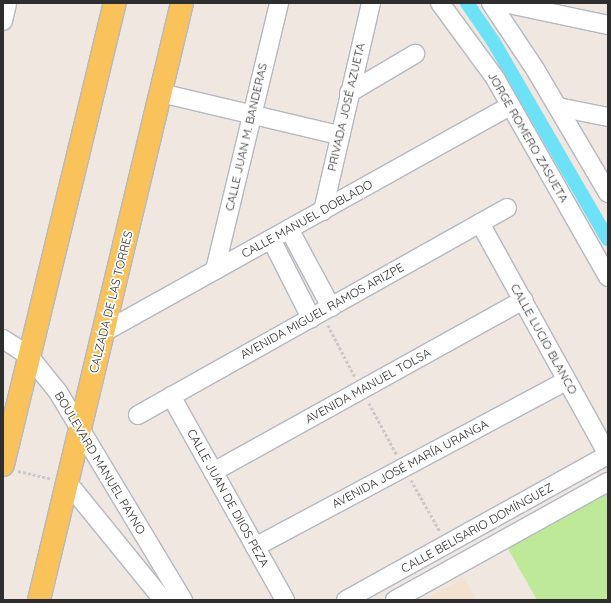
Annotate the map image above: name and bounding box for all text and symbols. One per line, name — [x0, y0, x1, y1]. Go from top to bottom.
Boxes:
street label: PRIVADA JOSÉ AZUETA — [324, 41, 368, 173]
street label: CALLE JUAN M. BANDERAS — [222, 62, 270, 212]
street label: JORGE ROMERO ZASUETA — [485, 69, 571, 205]
street label: CALLE MANUEL DOBLADO — [239, 177, 375, 261]
street label: CALZADA DE LAS TORRES — [86, 230, 136, 374]
street label: AVENIDA MIGUEL RAMOS ARIZPE — [238, 260, 406, 362]
street label: CALLE LUCIO BLANCO — [508, 281, 580, 397]
street label: AVENIDA MANUEL TOLSA — [303, 345, 433, 427]
street label: BOULEVARD MANUEL PAYNO — [52, 389, 148, 537]
street label: AVENIDA JOSÉ MARÍA URANGA — [330, 417, 490, 511]
street label: CALLE JUAN DE DIIOS PEZA — [184, 426, 272, 570]
street label: CALLE BELISARIO DOMÍNGUEZ — [399, 480, 555, 576]

